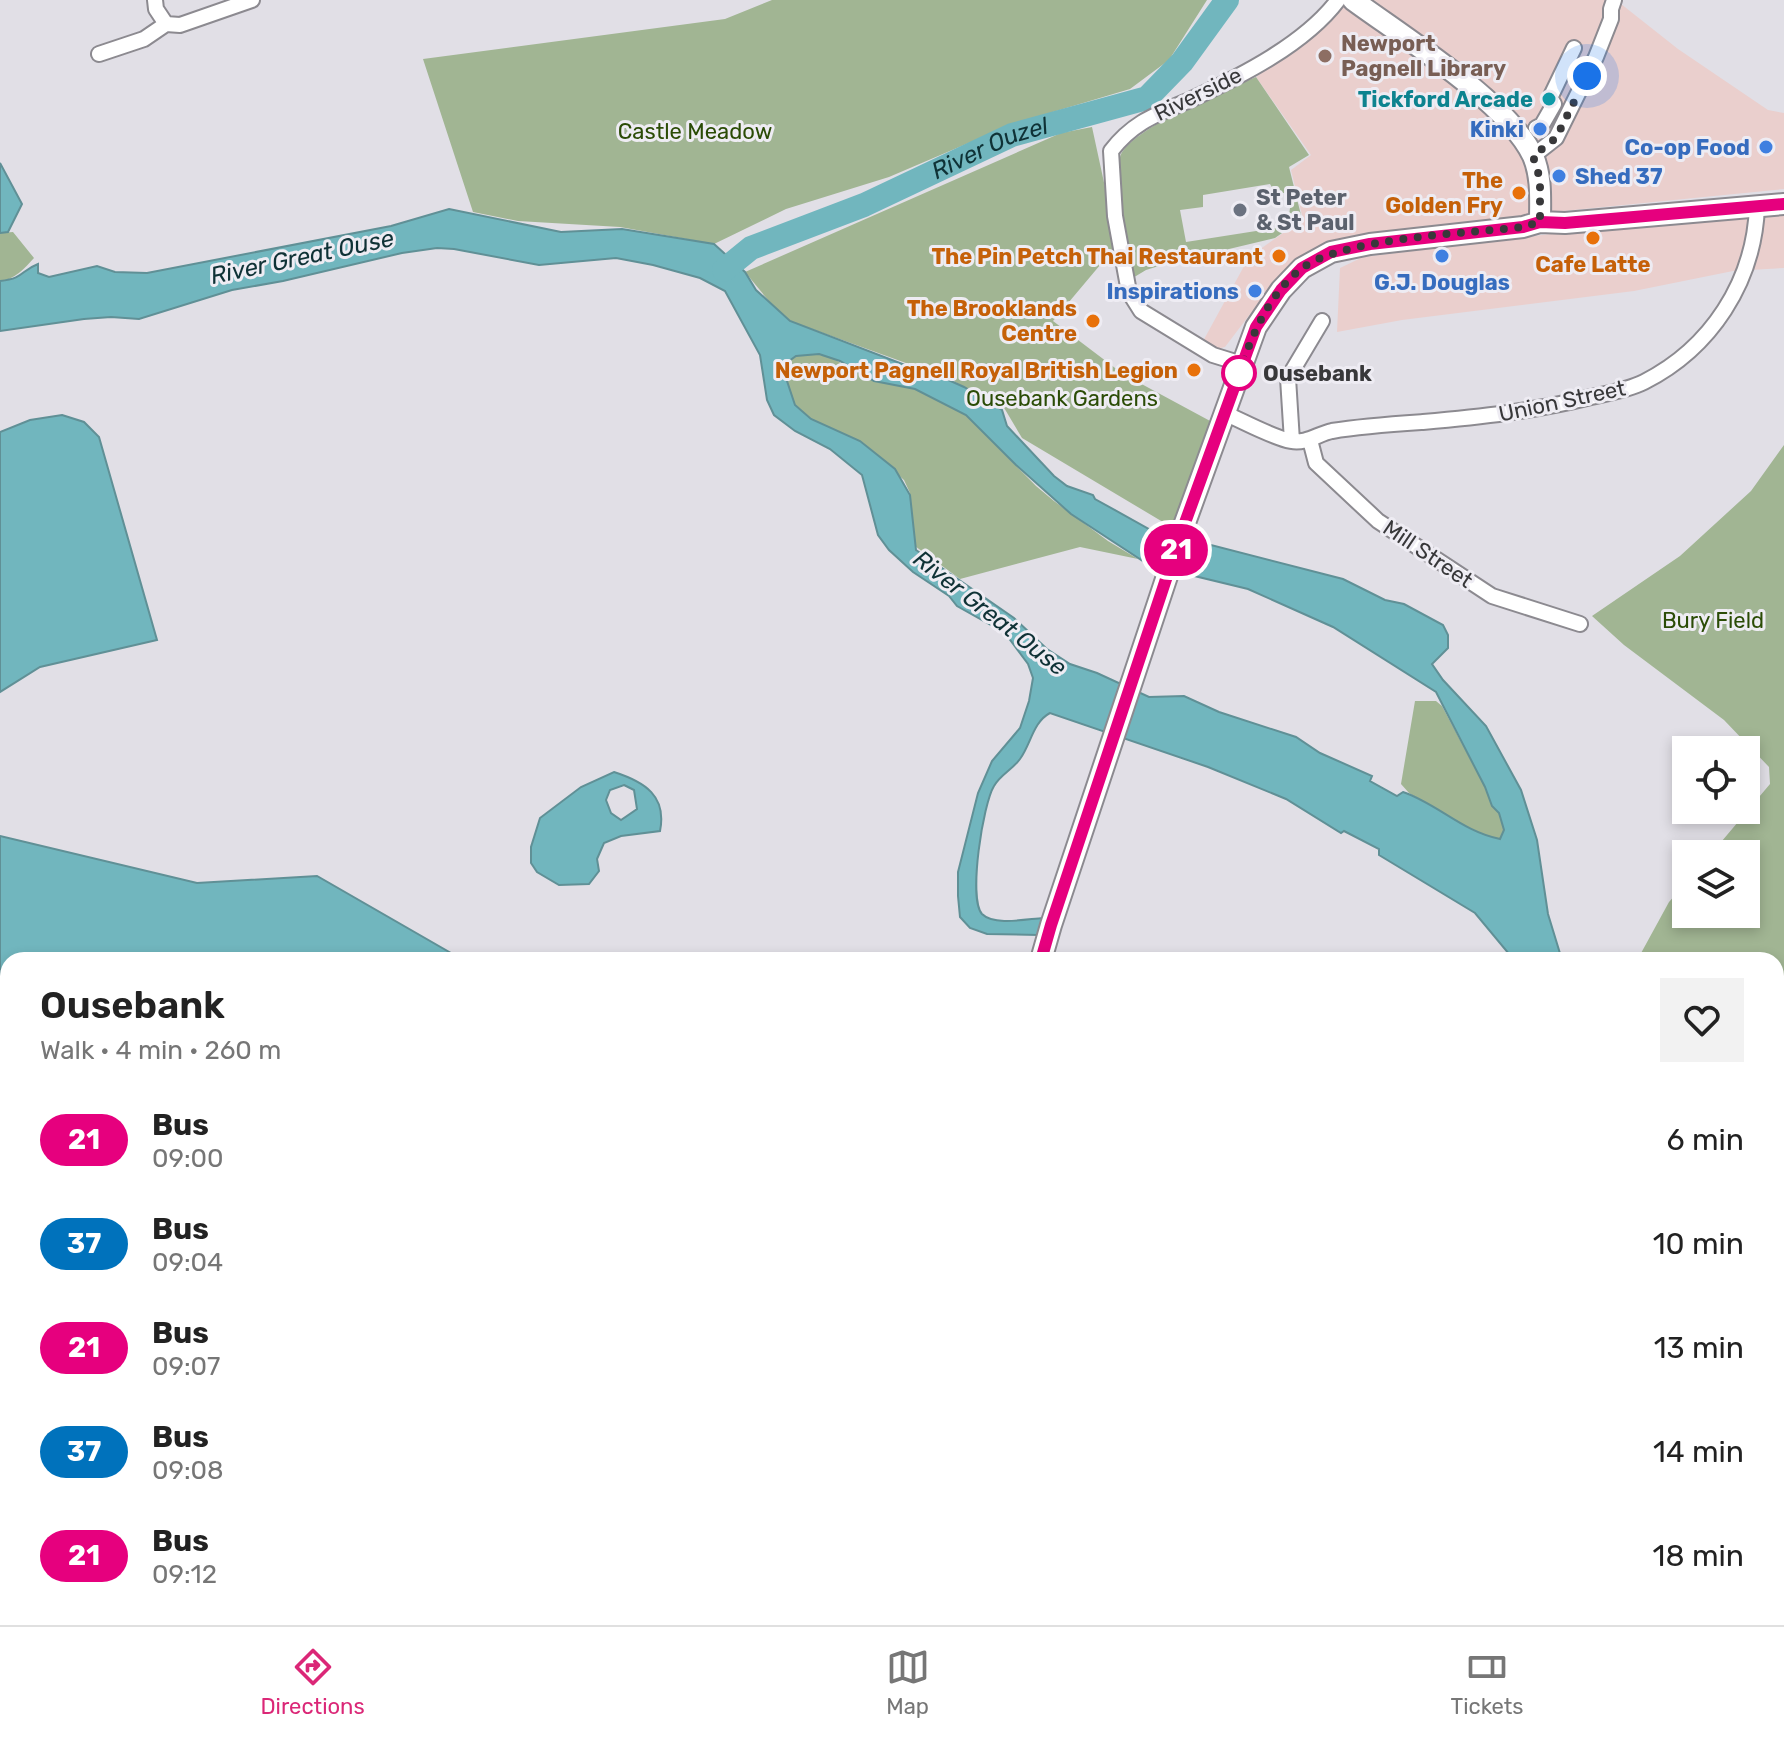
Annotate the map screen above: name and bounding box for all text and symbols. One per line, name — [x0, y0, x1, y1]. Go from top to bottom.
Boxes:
place label: Newport Pagnell Library — [1341, 30, 1506, 82]
marker: Newport Pagnell Library — [1316, 47, 1334, 65]
your location — [1567, 56, 1607, 96]
street label: Riverside — [1150, 61, 1246, 127]
place label: Tickford Arcade — [1358, 86, 1533, 113]
marker: Tickford Arcade — [1540, 90, 1558, 108]
water label: River Ouzel — [927, 111, 1052, 185]
place label: Kinki — [1470, 116, 1524, 143]
park label: Castle Meadow — [618, 118, 772, 145]
marker: Kinki — [1531, 120, 1549, 138]
place label: Co-op Food — [1624, 134, 1750, 161]
marker: Co-op Food — [1757, 138, 1775, 156]
place label: Shed 37 — [1575, 163, 1663, 190]
place label: The Golden Fry — [1385, 167, 1503, 219]
marker: Shed 37 — [1550, 167, 1568, 185]
place label: St Peter & St Paul — [1256, 184, 1355, 236]
marker: The Golden Fry — [1510, 184, 1528, 202]
marker: St Peter & St Paul — [1231, 201, 1249, 219]
water label: River Great Ouse — [208, 224, 396, 290]
marker: Cafe Latte — [1584, 229, 1602, 247]
place label: The Pin Petch Thai Restaurant — [931, 243, 1263, 270]
marker: The Pin Petch Thai Restaurant — [1270, 247, 1288, 265]
marker: G.J. Douglas — [1433, 247, 1451, 265]
place label: Cafe Latte — [1535, 251, 1651, 278]
place label: G.J. Douglas — [1374, 269, 1510, 296]
place label: Inspirations — [1106, 278, 1239, 305]
marker: Inspirations — [1246, 282, 1264, 300]
place label: The Brooklands Centre — [907, 295, 1077, 347]
marker: The Brooklands Centre — [1084, 312, 1102, 330]
marker: Ousebank — [1222, 356, 1256, 390]
place label: Newport Pagnell Royal British Legion — [775, 357, 1178, 384]
place label: Ousebank — [1263, 360, 1372, 387]
marker: Newport Pagnell Royal British Legion — [1185, 361, 1203, 379]
street label: Union Street — [1496, 374, 1628, 428]
park label: Ousebank Gardens — [966, 385, 1158, 412]
street label: Mill Street — [1378, 514, 1478, 594]
line badge: 21 — [1140, 524, 1212, 576]
text: 21 — [1160, 533, 1192, 566]
water label: River Great Ouse — [908, 544, 1072, 682]
park label: Bury Field — [1662, 607, 1764, 634]
map controls — [1672, 736, 1760, 928]
button: locate — [1672, 736, 1760, 824]
button: layers — [1672, 840, 1760, 928]
button: heart — [1660, 978, 1744, 1062]
text: Ousebank — [40, 982, 225, 1028]
text: Walk · 4 min · 260 m — [40, 1035, 281, 1066]
text: Bus — [152, 1107, 209, 1143]
text: 6 min — [1666, 1122, 1744, 1158]
text: 21 — [68, 1123, 100, 1156]
text: 09:00 — [152, 1143, 224, 1174]
text: Bus — [152, 1211, 209, 1247]
text: 10 min — [1653, 1226, 1744, 1262]
text: 37 — [67, 1227, 101, 1260]
text: 09:04 — [152, 1247, 223, 1278]
text: Bus — [152, 1315, 209, 1351]
text: 13 min — [1654, 1330, 1744, 1366]
text: 21 — [68, 1331, 100, 1364]
text: 09:07 — [152, 1351, 220, 1382]
text: Bus — [152, 1419, 209, 1455]
text: 14 min — [1653, 1434, 1744, 1470]
text: 37 — [67, 1435, 101, 1468]
text: 09:08 — [152, 1455, 224, 1486]
text: Bus — [152, 1523, 209, 1559]
text: 18 min — [1653, 1538, 1744, 1574]
text: 21 — [68, 1539, 100, 1572]
text: 09:12 — [152, 1559, 217, 1590]
tab: Directions — [260, 1645, 365, 1720]
tab: Map — [886, 1645, 930, 1720]
tab: Tickets — [1451, 1645, 1524, 1720]

